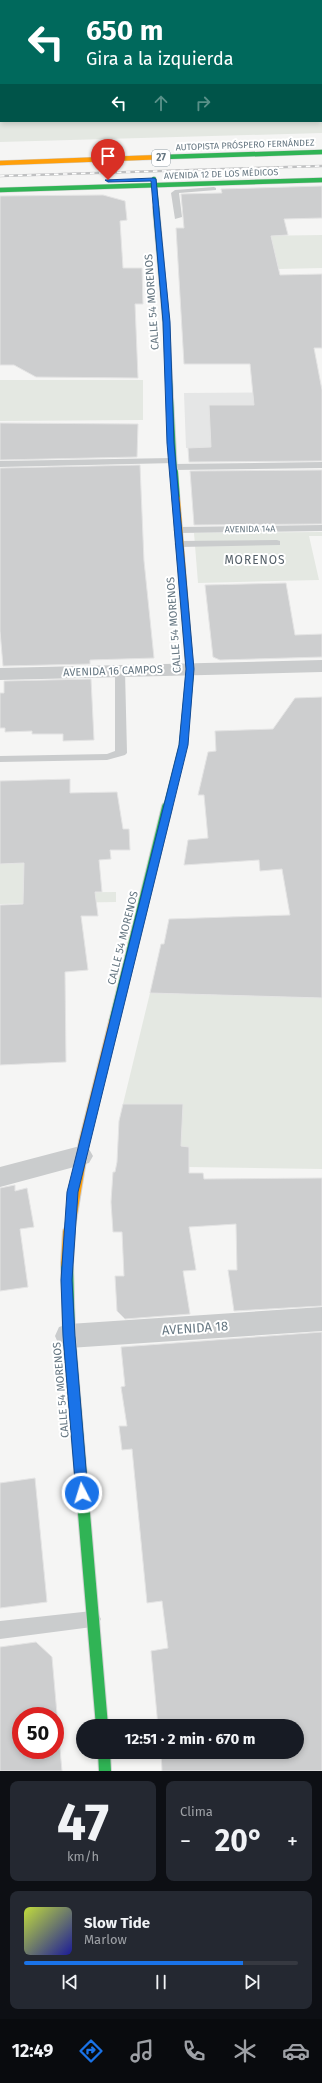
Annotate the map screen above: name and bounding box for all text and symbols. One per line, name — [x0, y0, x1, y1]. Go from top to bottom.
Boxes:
text: 650 m — [86, 14, 163, 47]
icon: left — [20, 16, 72, 68]
text: Gira a la izquierda — [86, 48, 234, 70]
icon: left — [108, 92, 130, 114]
icon: ahead — [150, 92, 172, 114]
icon: right — [192, 92, 214, 114]
street label: AUTOPISTA PRÓSPERO FERNÁNDEZ — [175, 137, 315, 152]
pin — [91, 139, 125, 180]
icon: arrive — [97, 145, 119, 167]
road number: 27 — [152, 150, 170, 166]
street label: AVENIDA 12 DE LOS MÉDICOS — [164, 166, 278, 181]
street label: CALLE 54 MORENOS — [142, 254, 162, 350]
street label: AVENIDA 14A — [225, 524, 276, 534]
district label: MORENOS — [224, 553, 286, 567]
street label: CALLE 54 MORENOS — [164, 577, 184, 673]
street label: AVENIDA 16 CAMPOS — [63, 663, 163, 679]
street label: CALLE 54 MORENOS — [105, 890, 141, 986]
street label: AVENIDA 18 — [162, 1318, 228, 1338]
street label: CALLE 54 MORENOS — [50, 1342, 72, 1438]
position arrow — [61, 1472, 103, 1514]
speed limit sign: 50 — [12, 1707, 64, 1759]
text: 12:51 · 2 min · 670 m — [125, 1730, 255, 1748]
text: 47 — [57, 1791, 109, 1854]
text: Clima — [180, 1804, 213, 1819]
text: 20° — [215, 1823, 263, 1859]
text: − — [180, 1828, 191, 1855]
text: + — [287, 1828, 298, 1855]
text: km/h — [67, 1849, 99, 1864]
text: Slow Tide — [84, 1914, 150, 1932]
text: Marlow — [84, 1932, 127, 1947]
icon: previous — [59, 1971, 81, 1993]
icon: pause — [150, 1971, 172, 1993]
icon: next — [241, 1971, 263, 1993]
icon: directions — [77, 2037, 105, 2065]
icon: music — [128, 2037, 156, 2065]
icon: phone — [180, 2037, 208, 2065]
icon: climate — [231, 2037, 259, 2065]
icon: car — [282, 2037, 310, 2065]
text: 12:49 — [12, 2040, 53, 2062]

